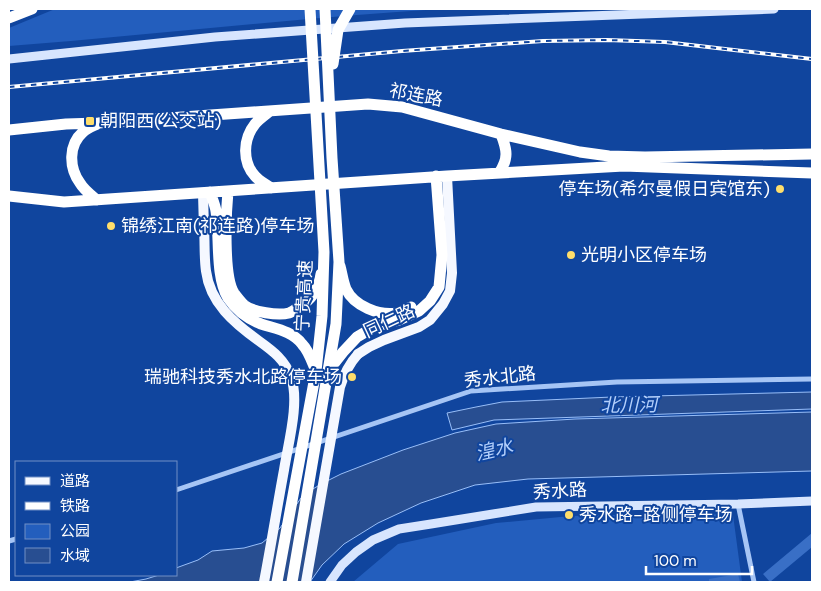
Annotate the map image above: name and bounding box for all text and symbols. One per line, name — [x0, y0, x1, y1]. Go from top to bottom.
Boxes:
street label: 祁连路 — [387, 78, 445, 112]
place label: 朝阳西(公交站) — [100, 109, 221, 133]
marker: 朝阳西(公交站) — [84, 115, 96, 127]
place label: 停车场(希尔曼假日宾馆东) — [559, 177, 770, 201]
marker: 停车场(希尔曼假日宾馆东) — [774, 183, 786, 195]
place label: 锦绣江南(祁连路)停车场 — [121, 214, 314, 238]
marker: 锦绣江南(祁连路)停车场 — [105, 220, 117, 232]
place label: 光明小区停车场 — [581, 243, 707, 267]
marker: 光明小区停车场 — [565, 249, 577, 261]
street label: 宁贵高速 — [290, 259, 318, 333]
street label: 同仁路 — [359, 299, 419, 343]
street label: 秀水北路 — [463, 361, 537, 393]
place label: 瑞驰科技秀水北路停车场 — [144, 365, 342, 389]
marker: 瑞驰科技秀水北路停车场 — [346, 371, 358, 383]
water label: 北川河 — [600, 392, 662, 418]
water label: 湟水 — [473, 433, 516, 466]
legend — [15, 461, 178, 576]
text: 道路 — [60, 471, 90, 491]
street label: 秀水路 — [532, 478, 588, 504]
text: 铁路 — [60, 496, 90, 516]
place label: 秀水路-路侧停车场 — [579, 503, 733, 527]
marker: 秀水路-路侧停车场 — [563, 509, 575, 521]
text: 公园 — [60, 521, 90, 541]
scale bar — [646, 544, 752, 576]
text: 水域 — [60, 546, 90, 566]
text: 100 m — [654, 551, 697, 571]

